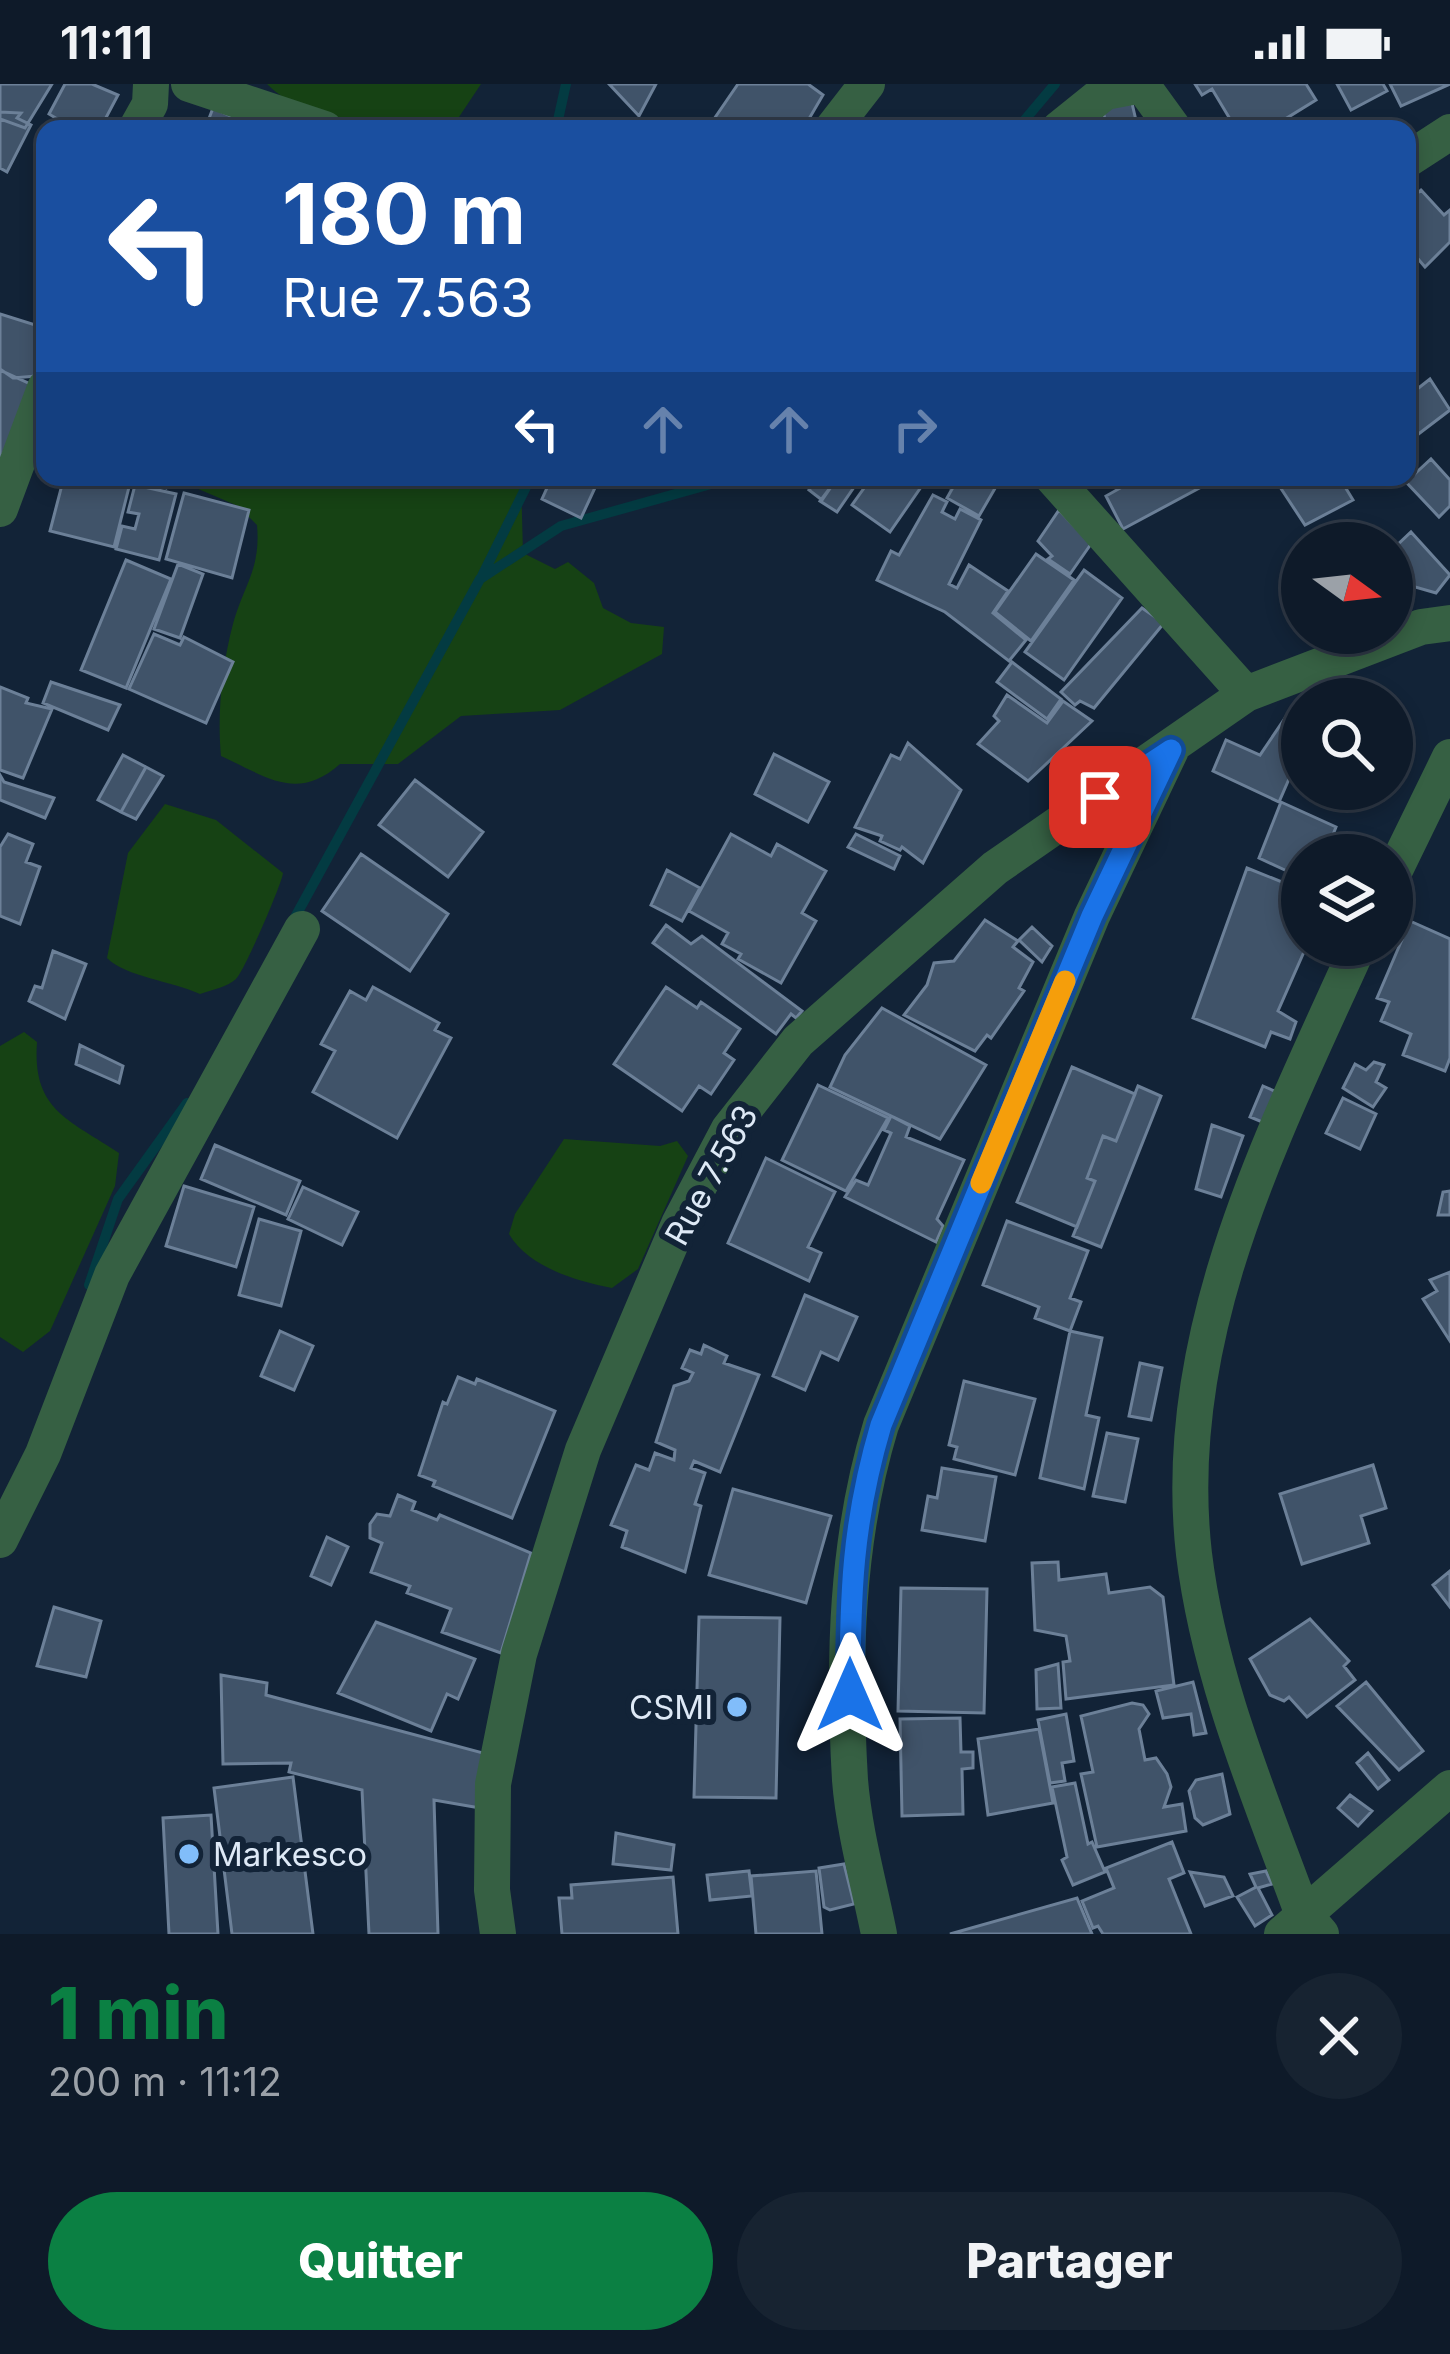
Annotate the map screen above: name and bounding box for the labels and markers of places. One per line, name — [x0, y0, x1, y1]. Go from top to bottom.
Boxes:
pin — [1049, 746, 1151, 848]
place label: CSMI — [629, 1687, 713, 1727]
marker: CSMI — [724, 1694, 750, 1720]
place label: Markesco — [213, 1834, 367, 1874]
marker: Markesco — [176, 1841, 202, 1867]

